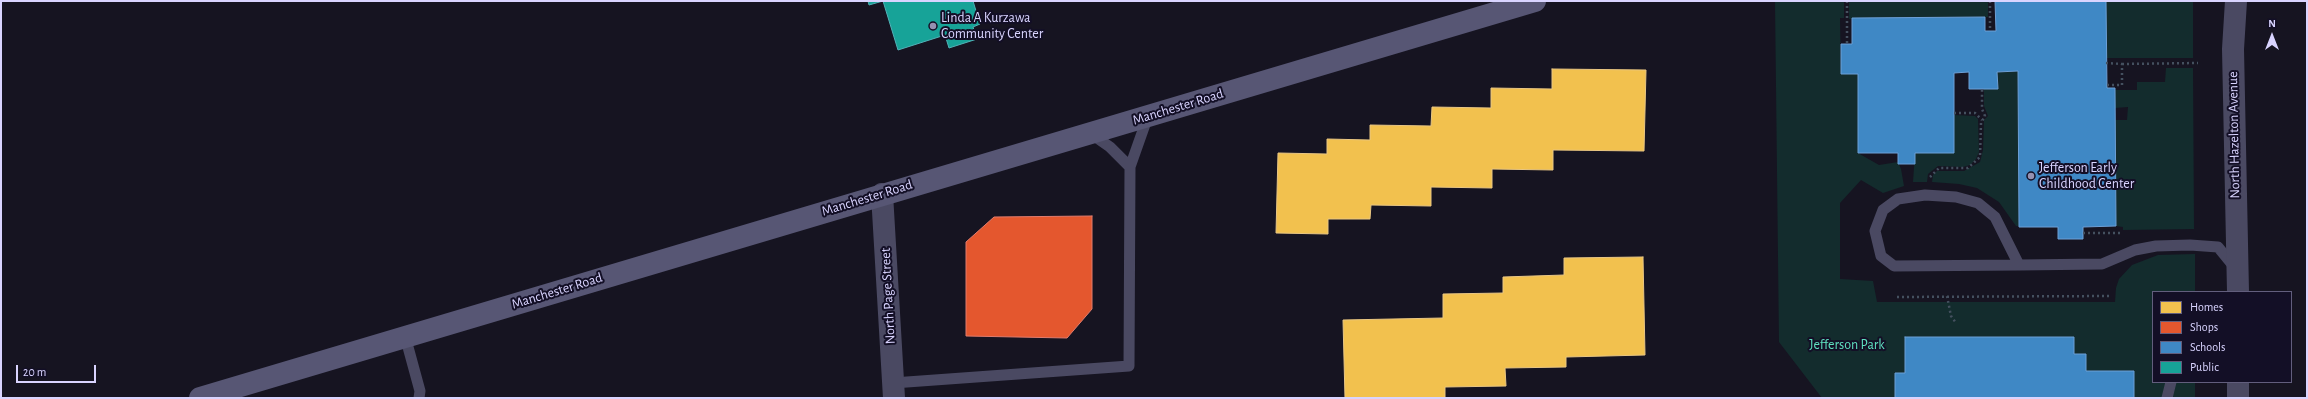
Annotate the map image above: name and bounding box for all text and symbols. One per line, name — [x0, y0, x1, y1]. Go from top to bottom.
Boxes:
place label: Linda A Kurzawa Community Center — [941, 10, 1043, 42]
north arrow — [2252, 16, 2292, 56]
text: N — [2268, 18, 2276, 29]
marker: Linda A Kurzawa Community Center — [928, 21, 938, 31]
street label: North Hazelton Avenue — [2224, 71, 2244, 199]
street label: Manchester Road — [1131, 85, 1225, 129]
place label: Jefferson Early Childhood Center — [2039, 160, 2134, 192]
marker: Jefferson Early Childhood Center — [2026, 171, 2036, 181]
street label: Manchester Road — [820, 176, 914, 220]
street label: North Page Street — [877, 247, 899, 345]
street label: Manchester Road — [510, 269, 604, 313]
legend — [2152, 291, 2292, 383]
text: Homes — [2190, 301, 2223, 313]
text: Shops — [2190, 321, 2218, 333]
park label: Jefferson Park — [1809, 337, 1885, 353]
text: Schools — [2190, 341, 2225, 353]
scale bar — [18, 357, 98, 383]
text: Public — [2190, 361, 2219, 373]
text: 20 m — [23, 366, 46, 378]

